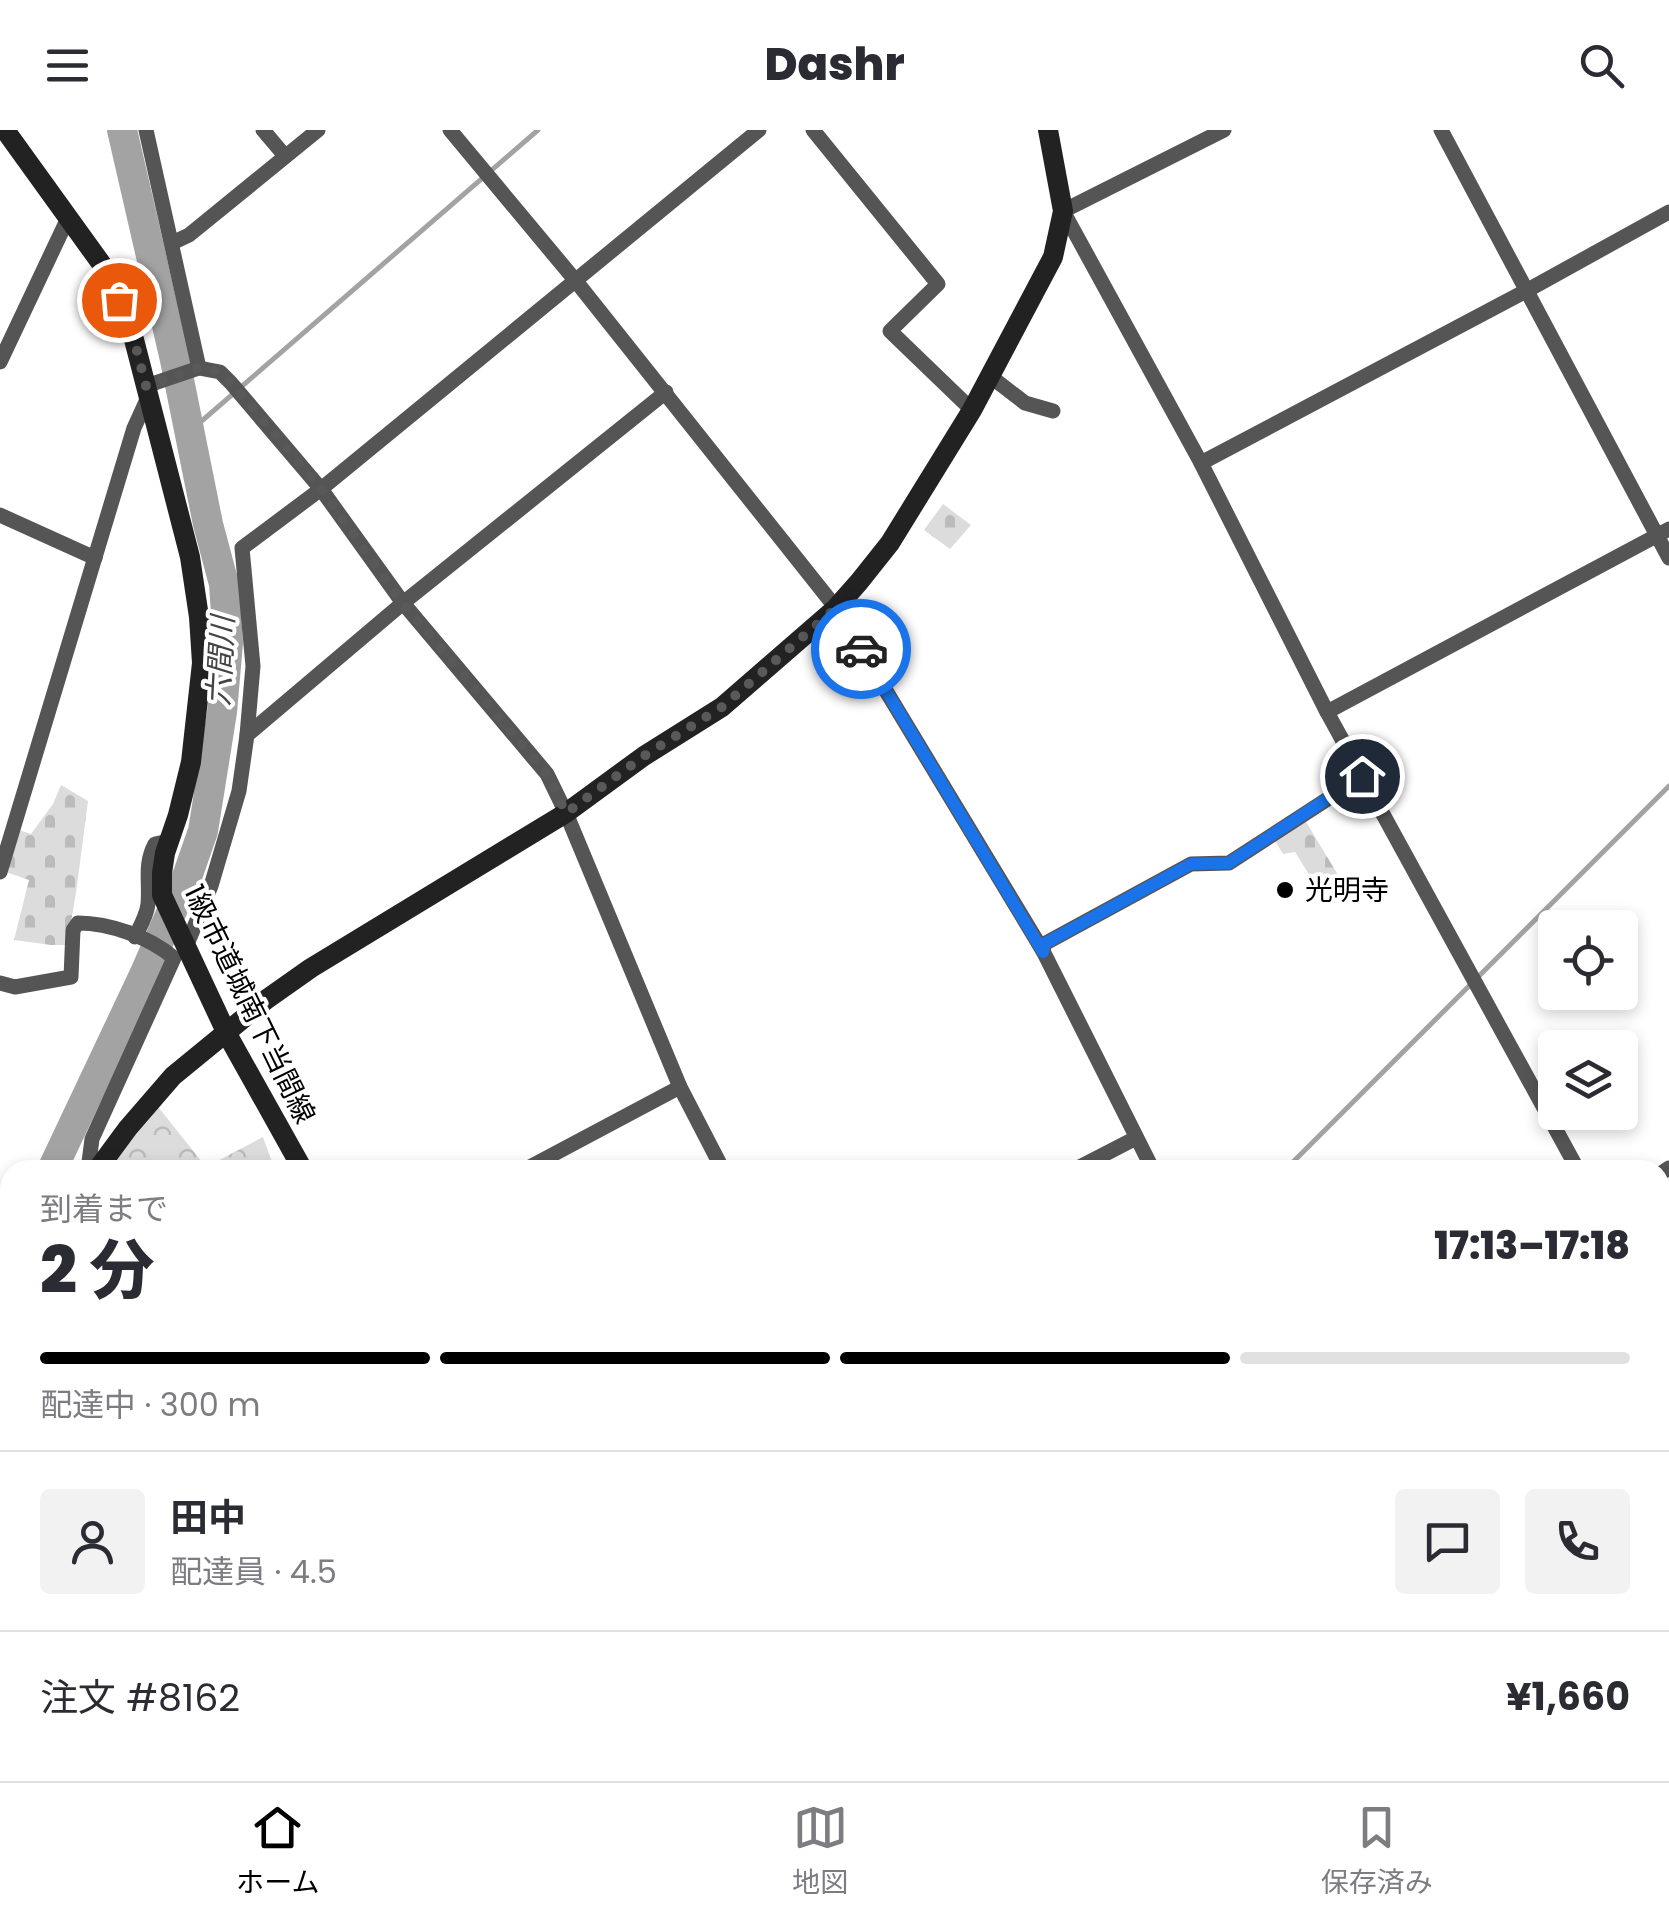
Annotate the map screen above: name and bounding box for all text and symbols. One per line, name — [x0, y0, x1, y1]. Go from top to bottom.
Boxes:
text: Dashr — [764, 33, 905, 96]
icon: menu — [40, 38, 95, 93]
icon: search — [1574, 38, 1629, 93]
pin — [77, 258, 162, 343]
icon: bag — [92, 273, 147, 328]
courier — [811, 599, 911, 699]
water label: 六間川 — [197, 612, 244, 707]
icon: car — [834, 622, 889, 677]
pin — [1320, 734, 1405, 819]
icon: home — [1335, 749, 1390, 804]
place label: 光明寺 — [1305, 871, 1389, 910]
street label: 1級市道城南下当間線 — [175, 878, 324, 1130]
marker: 光明寺 — [1274, 879, 1296, 901]
map controls — [1538, 910, 1638, 1130]
button: locate — [1538, 910, 1638, 1010]
button: layers — [1538, 1030, 1638, 1130]
text: 到着まで — [40, 1186, 168, 1231]
text: 17:13–17:18 — [1434, 1219, 1630, 1272]
text: 2 分 — [40, 1225, 154, 1316]
text: 配達中 · 300 m — [40, 1382, 260, 1427]
button: person — [40, 1489, 145, 1594]
button: chat — [1395, 1489, 1500, 1594]
button: phone — [1525, 1489, 1630, 1594]
text: 田中 — [170, 1491, 246, 1544]
text: 配達員 · 4.5 — [170, 1549, 337, 1594]
text: ¥1,660 — [1506, 1670, 1630, 1723]
text: 注文 #8162 — [40, 1671, 240, 1724]
tab: ホーム — [236, 1800, 319, 1904]
tab: 地図 — [792, 1800, 848, 1904]
tab: 保存済み — [1321, 1800, 1433, 1904]

